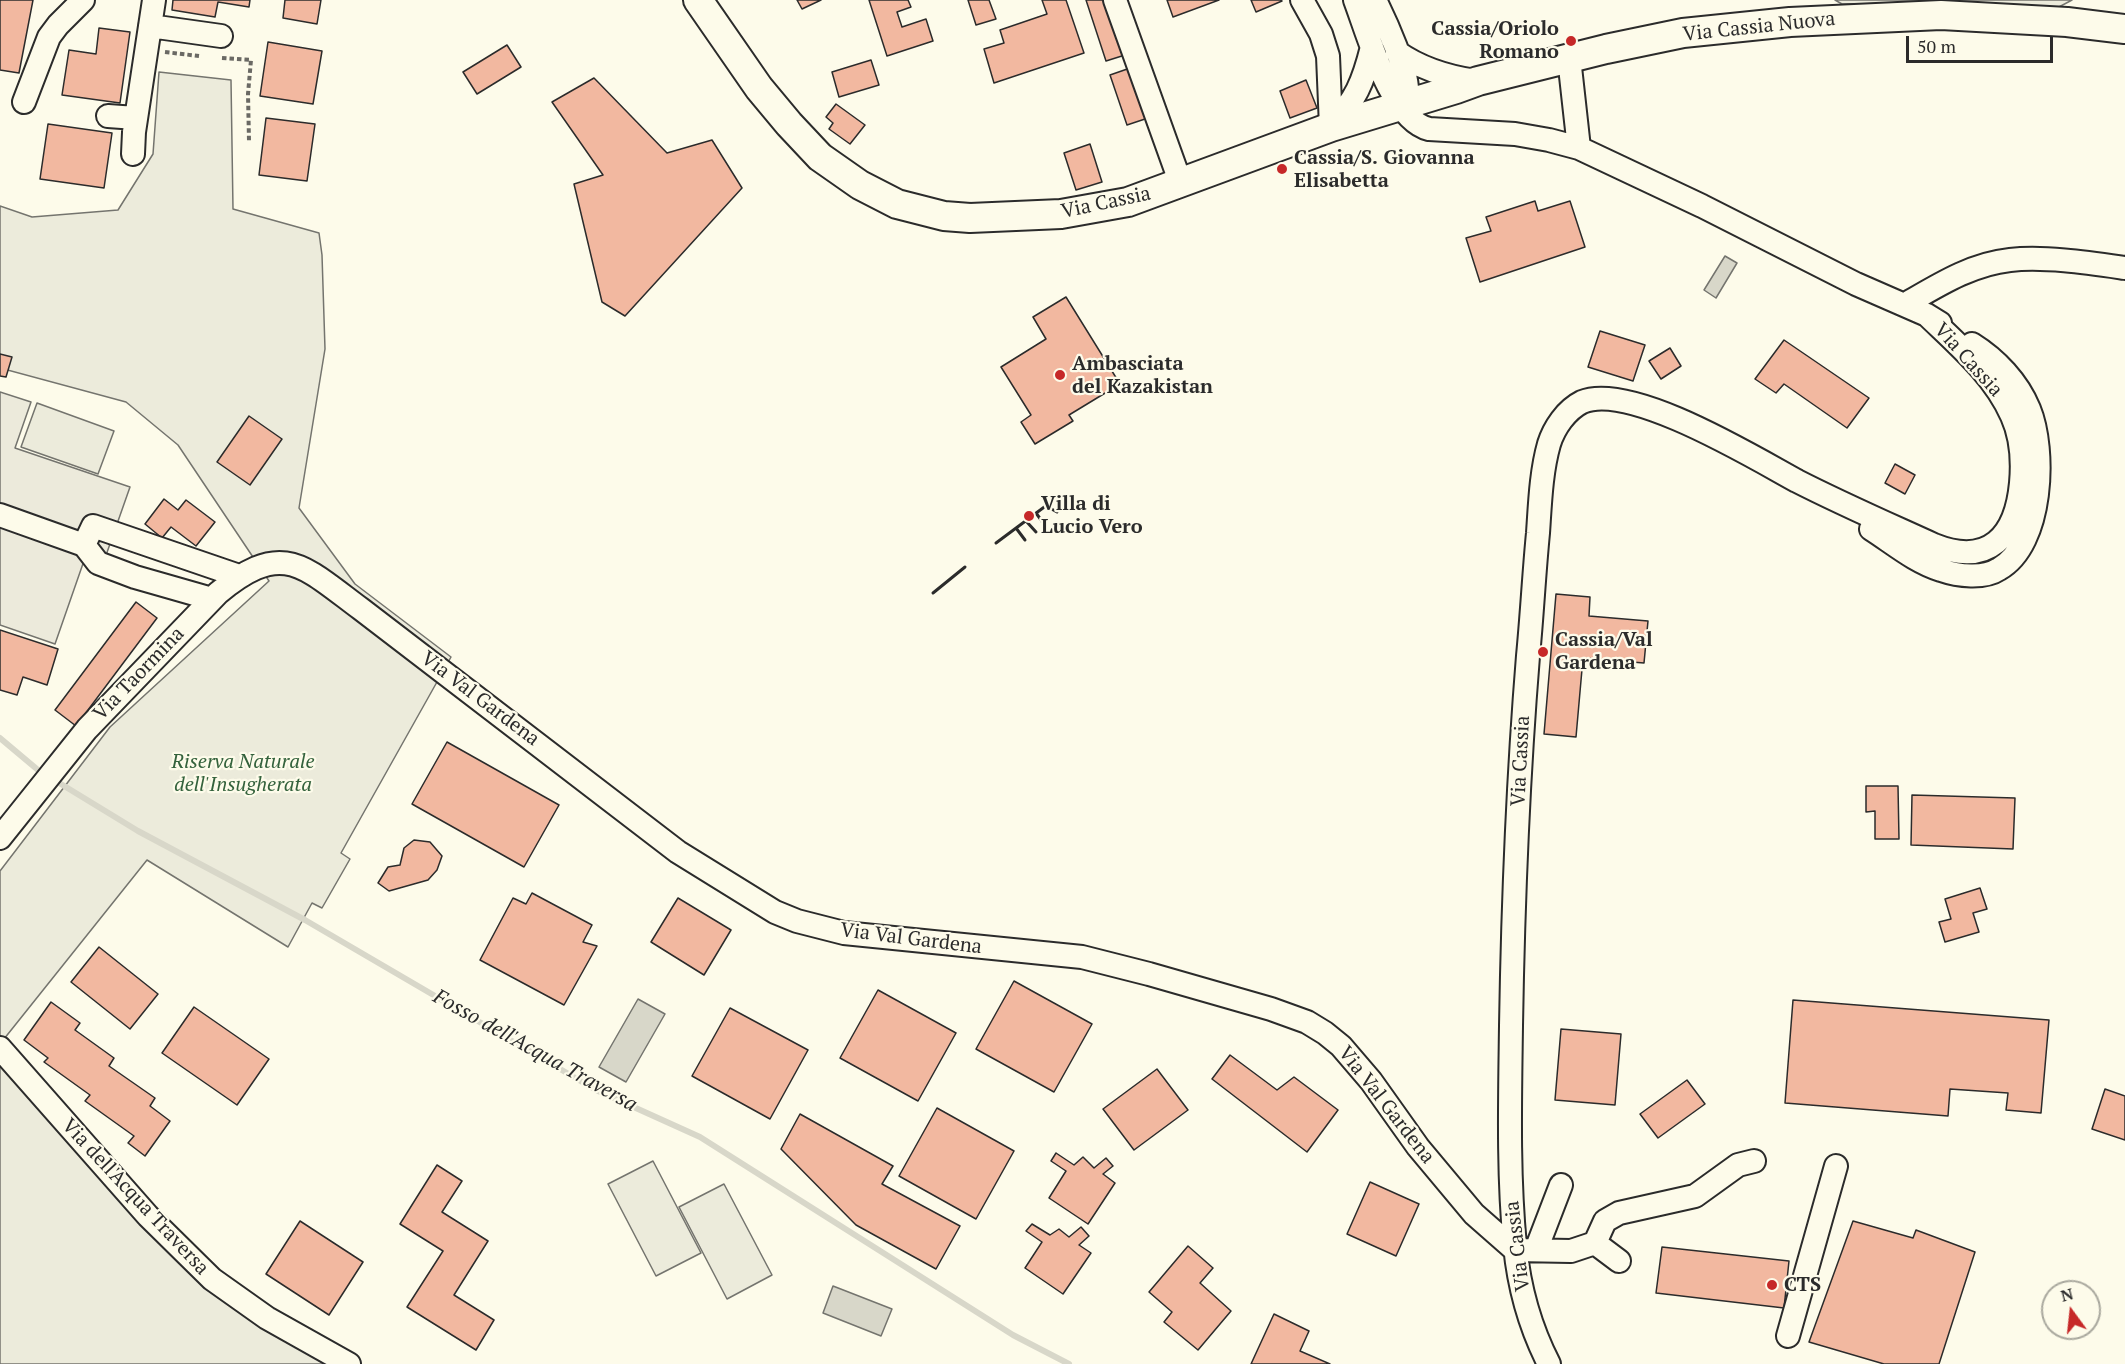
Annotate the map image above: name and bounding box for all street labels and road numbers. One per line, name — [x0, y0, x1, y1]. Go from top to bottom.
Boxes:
street label: Via Cassia Nuova — [1682, 7, 1836, 47]
street label: Via Cassia — [1059, 182, 1153, 224]
street label: Via Cassia — [1929, 318, 2007, 402]
street label: Via Taormina — [89, 622, 189, 726]
street label: Via Val Gardena — [416, 647, 544, 751]
street label: Via Cassia — [1507, 715, 1535, 807]
street label: Via Val Gardena — [839, 918, 983, 960]
street label: Via Val Gardena — [1333, 1042, 1439, 1168]
street label: Via dell'Acqua Traversa — [56, 1114, 214, 1280]
street label: Via Cassia — [1501, 1199, 1535, 1293]

